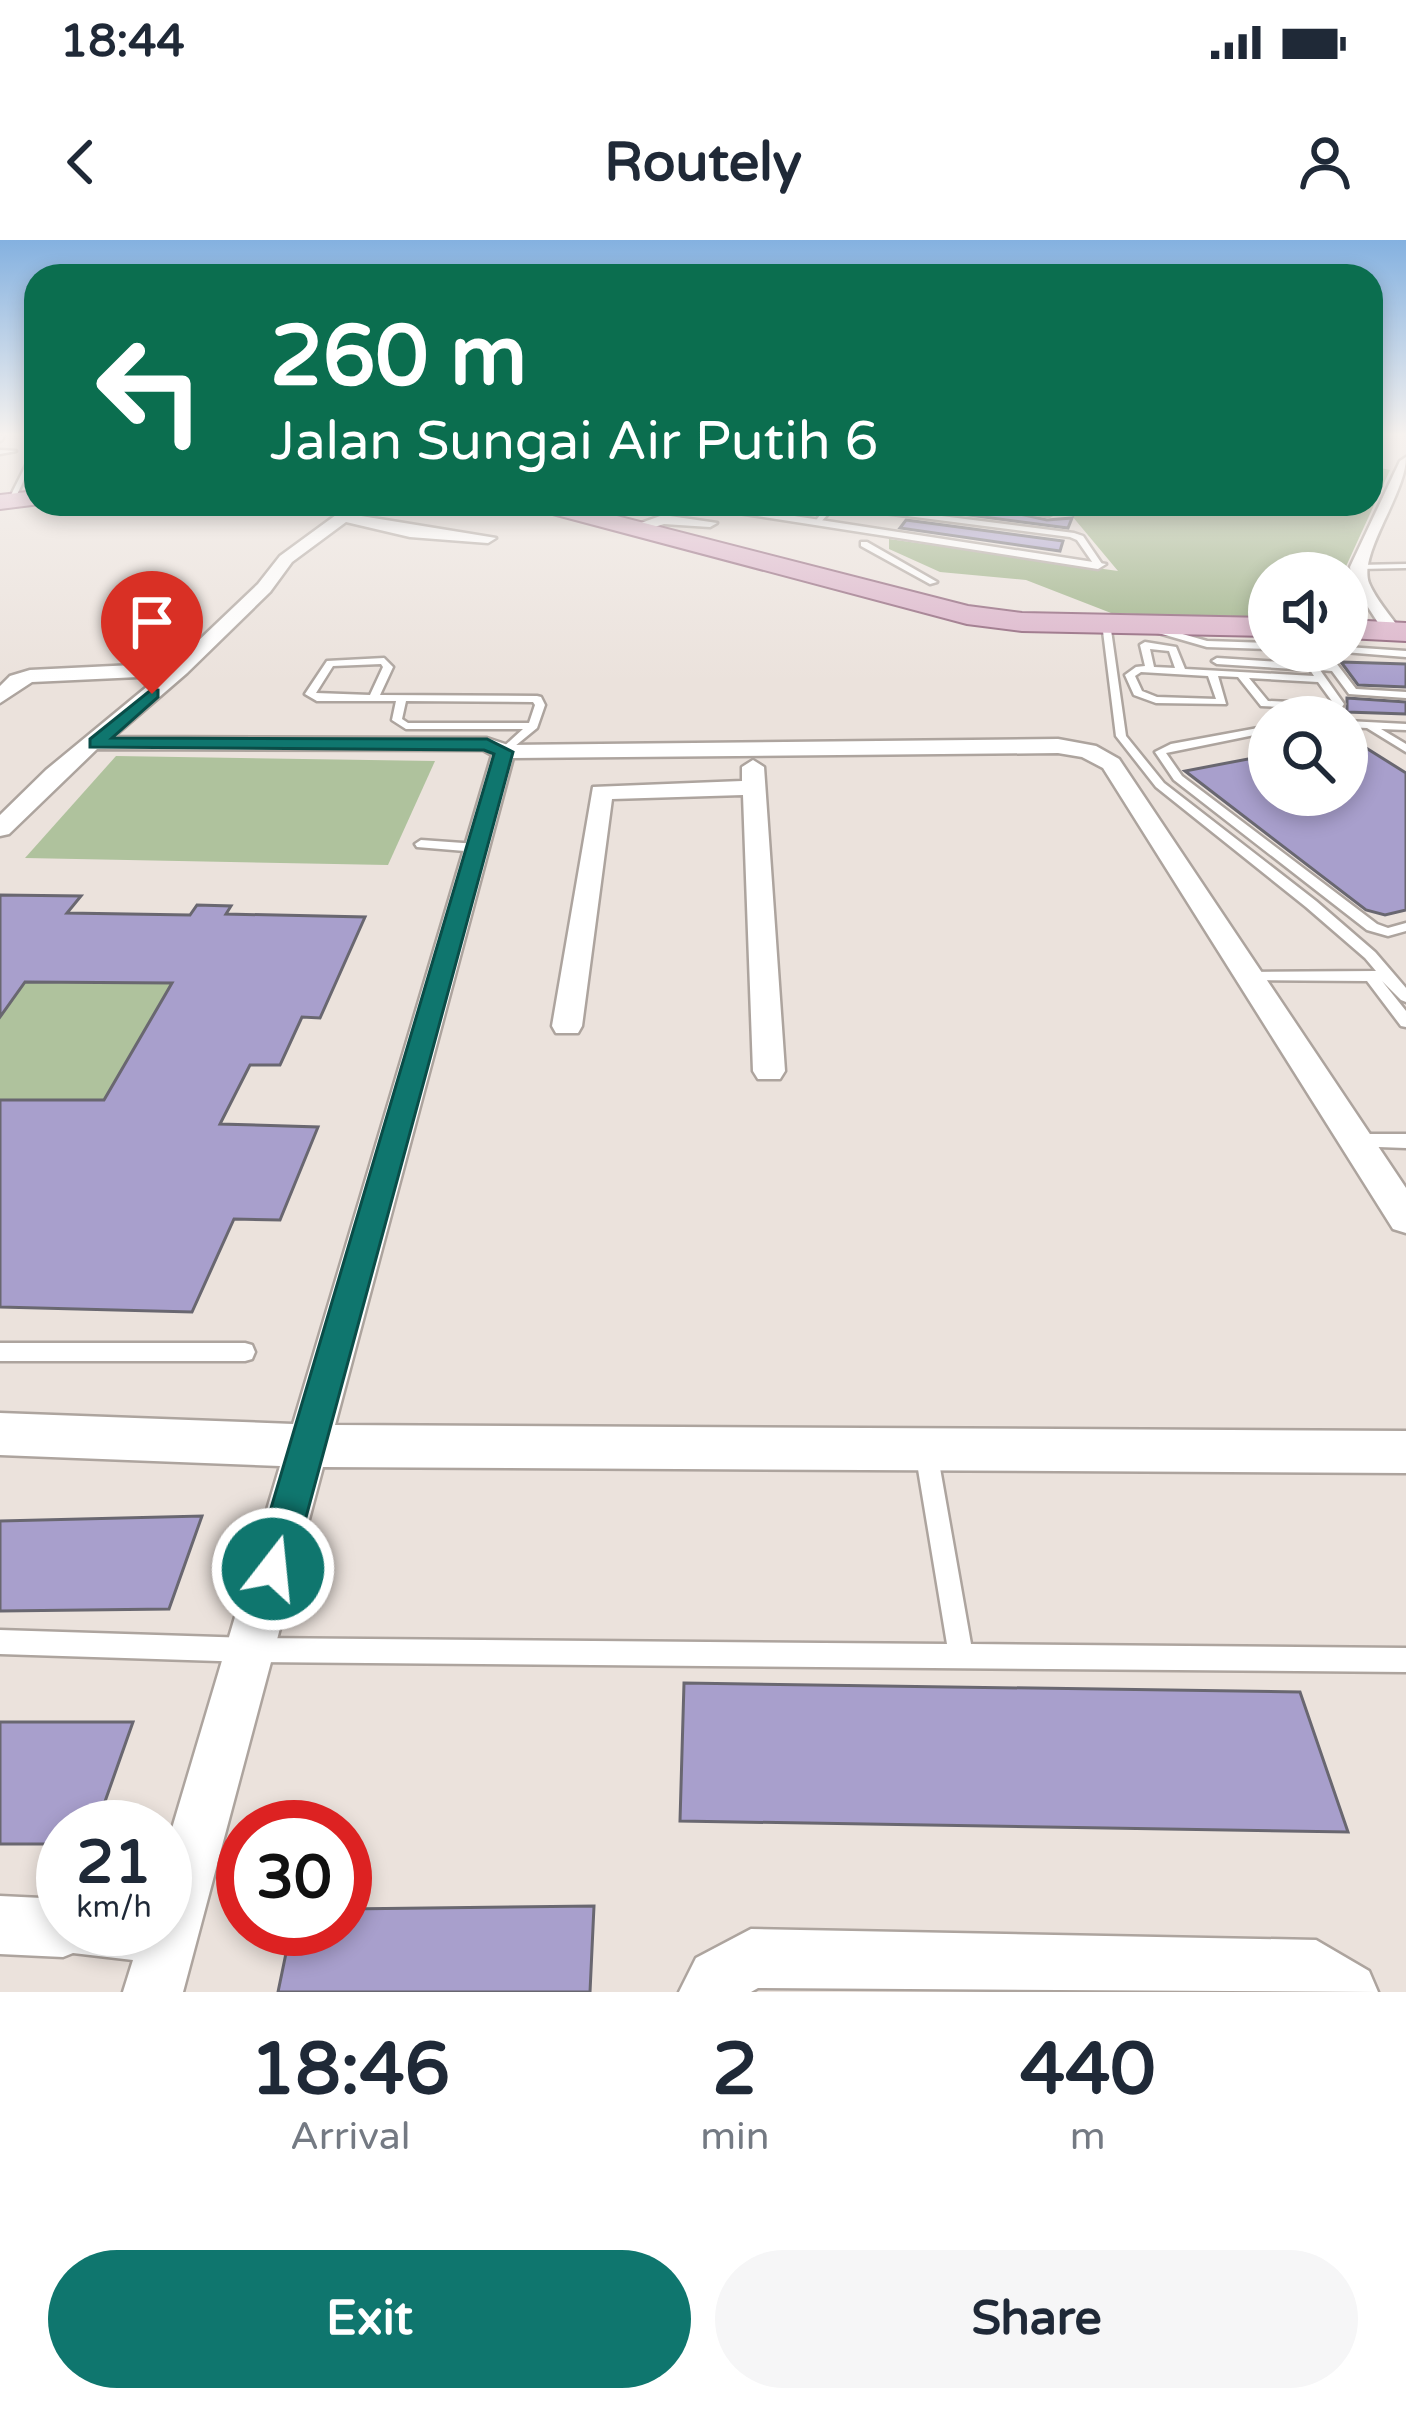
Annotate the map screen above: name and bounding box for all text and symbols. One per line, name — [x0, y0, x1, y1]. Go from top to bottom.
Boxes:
text: 18:44 — [60, 15, 185, 69]
icon: back — [48, 129, 114, 195]
icon: person — [1292, 129, 1358, 195]
text: Routely — [604, 130, 802, 195]
text: 260 m — [270, 307, 527, 408]
icon: left — [72, 312, 228, 468]
text: Jalan Sungai Air Putih 6 — [270, 409, 878, 474]
map controls — [1248, 552, 1368, 816]
button: sound — [1248, 552, 1368, 672]
pin — [101, 571, 203, 694]
icon: arrive — [119, 589, 185, 655]
button: search — [1248, 696, 1368, 816]
position arrow — [210, 1506, 336, 1632]
speed limit sign: 30 — [216, 1800, 372, 1956]
text: 21 — [76, 1827, 152, 1899]
text: km/h — [76, 1889, 152, 1926]
text: 18:46 — [250, 2027, 450, 2114]
text: 2 — [712, 2027, 758, 2114]
text: 440 — [1020, 2027, 1156, 2114]
text: Arrival — [290, 2113, 410, 2160]
text: min — [700, 2113, 770, 2160]
text: m — [1070, 2113, 1106, 2160]
button: Exit — [48, 2250, 691, 2388]
button: Share — [715, 2250, 1358, 2388]

